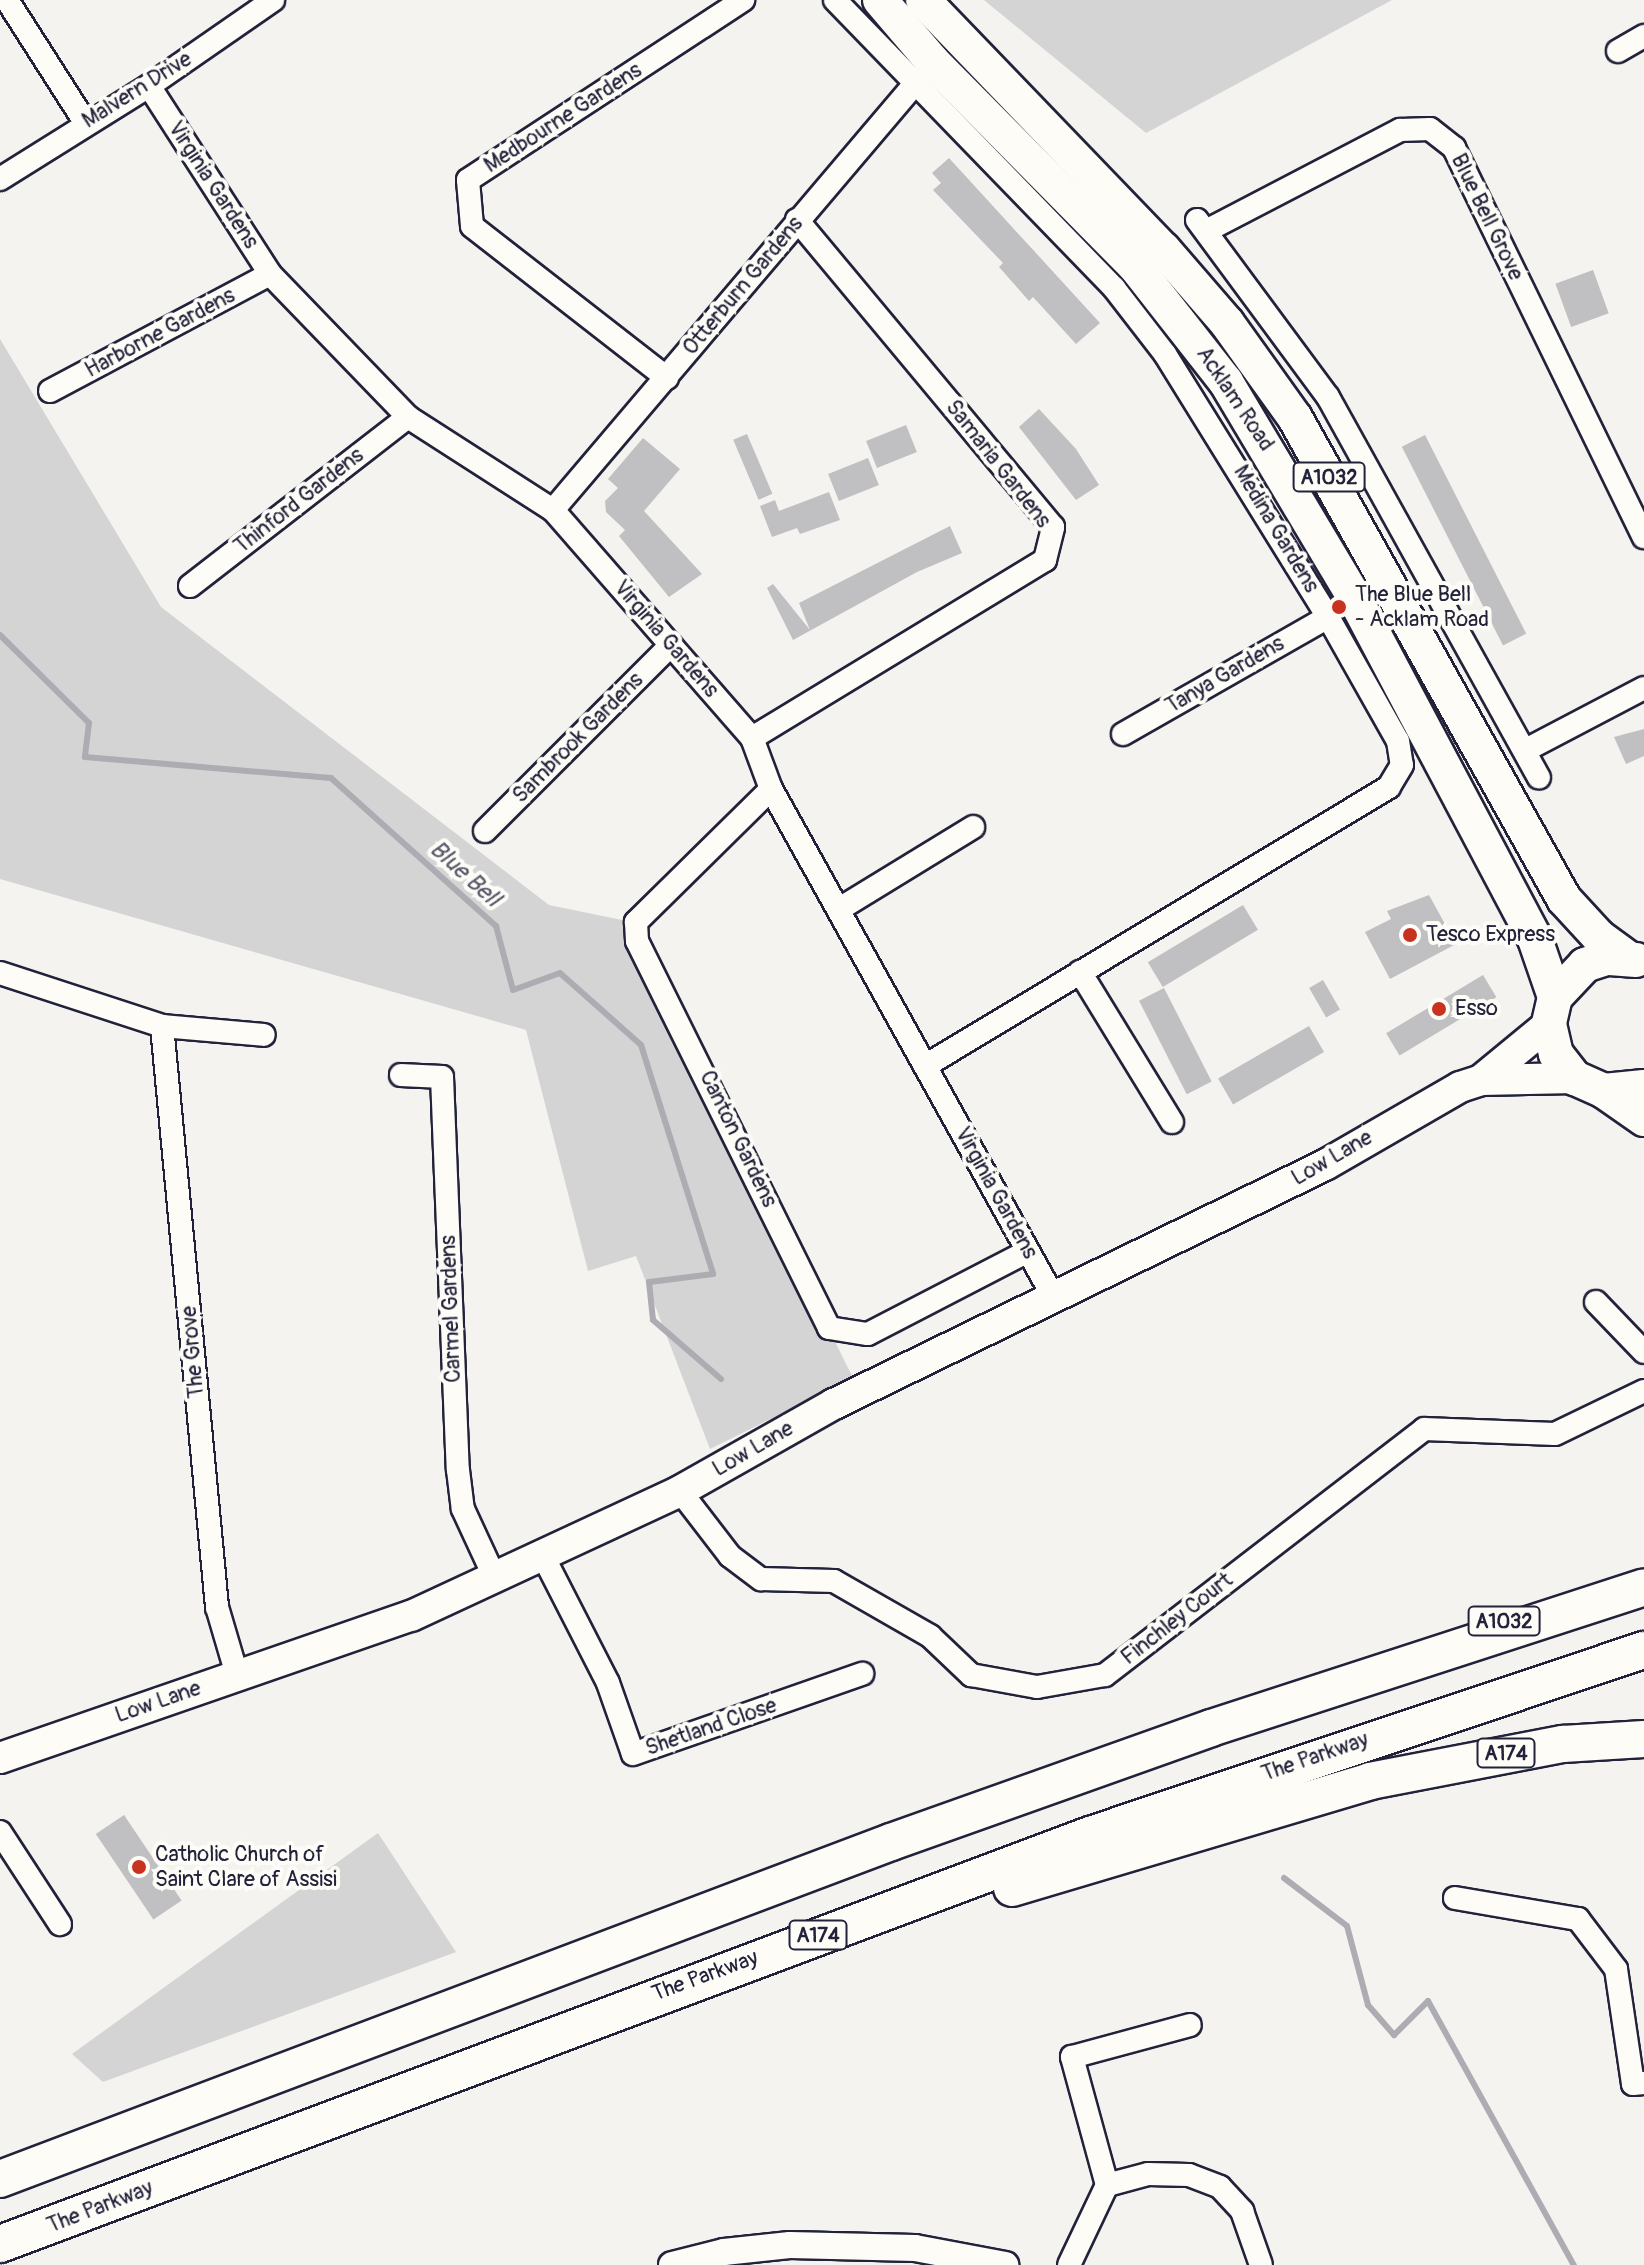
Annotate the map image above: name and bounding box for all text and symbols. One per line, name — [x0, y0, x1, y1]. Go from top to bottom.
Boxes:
street label: Malvern Drive — [77, 46, 197, 134]
street label: Medbourne Gardens — [479, 57, 647, 179]
street label: Virginia Gardens — [162, 116, 264, 254]
street label: Blue Bell Grove — [1445, 149, 1529, 285]
street label: Otterburn Gardens — [677, 211, 809, 361]
street label: Harborne Gardens — [81, 282, 239, 384]
street label: Acklam Road — [1191, 342, 1279, 456]
street label: Samaria Gardens — [940, 395, 1056, 533]
street label: Thinford Gardens — [229, 442, 369, 560]
street label: Medina Gardens — [1228, 460, 1324, 598]
road number: A1032 — [1291, 461, 1367, 493]
street label: Virginia Gardens — [608, 575, 724, 703]
place label: The Blue Bell - Acklam Road — [1355, 581, 1489, 632]
marker: The Blue Bell - Acklam Road — [1330, 598, 1348, 616]
street label: Tanya Gardens — [1161, 630, 1289, 720]
street label: Sambrook Gardens — [507, 667, 649, 809]
water label: Blue Bell — [424, 835, 506, 913]
place label: Tesco Express — [1426, 922, 1555, 948]
marker: Tesco Express — [1401, 926, 1419, 944]
place label: Esso — [1455, 996, 1498, 1022]
marker: Esso — [1430, 1000, 1448, 1018]
street label: Canton Gardens — [694, 1066, 782, 1212]
street label: Virginia Gardens — [949, 1123, 1043, 1263]
street label: Low Lane — [1287, 1124, 1377, 1192]
street label: Carmel Gardens — [435, 1235, 467, 1383]
street label: The Grove — [176, 1305, 210, 1399]
street label: Low Lane — [708, 1415, 798, 1483]
street label: Finchley Court — [1116, 1567, 1238, 1671]
road number: A1032 — [1466, 1605, 1542, 1637]
street label: Low Lane — [112, 1675, 204, 1729]
street label: Shetland Close — [642, 1692, 780, 1762]
street label: The Parkway — [1258, 1726, 1372, 1788]
road number: A174 — [1476, 1737, 1536, 1769]
place label: Catholic Church of Saint Clare of Assisi — [155, 1841, 337, 1892]
marker: Catholic Church of Saint Clare of Assisi — [130, 1858, 148, 1876]
road number: A174 — [788, 1919, 848, 1951]
street label: The Parkway — [648, 1945, 762, 2007]
street label: The Parkway — [43, 2175, 157, 2239]

